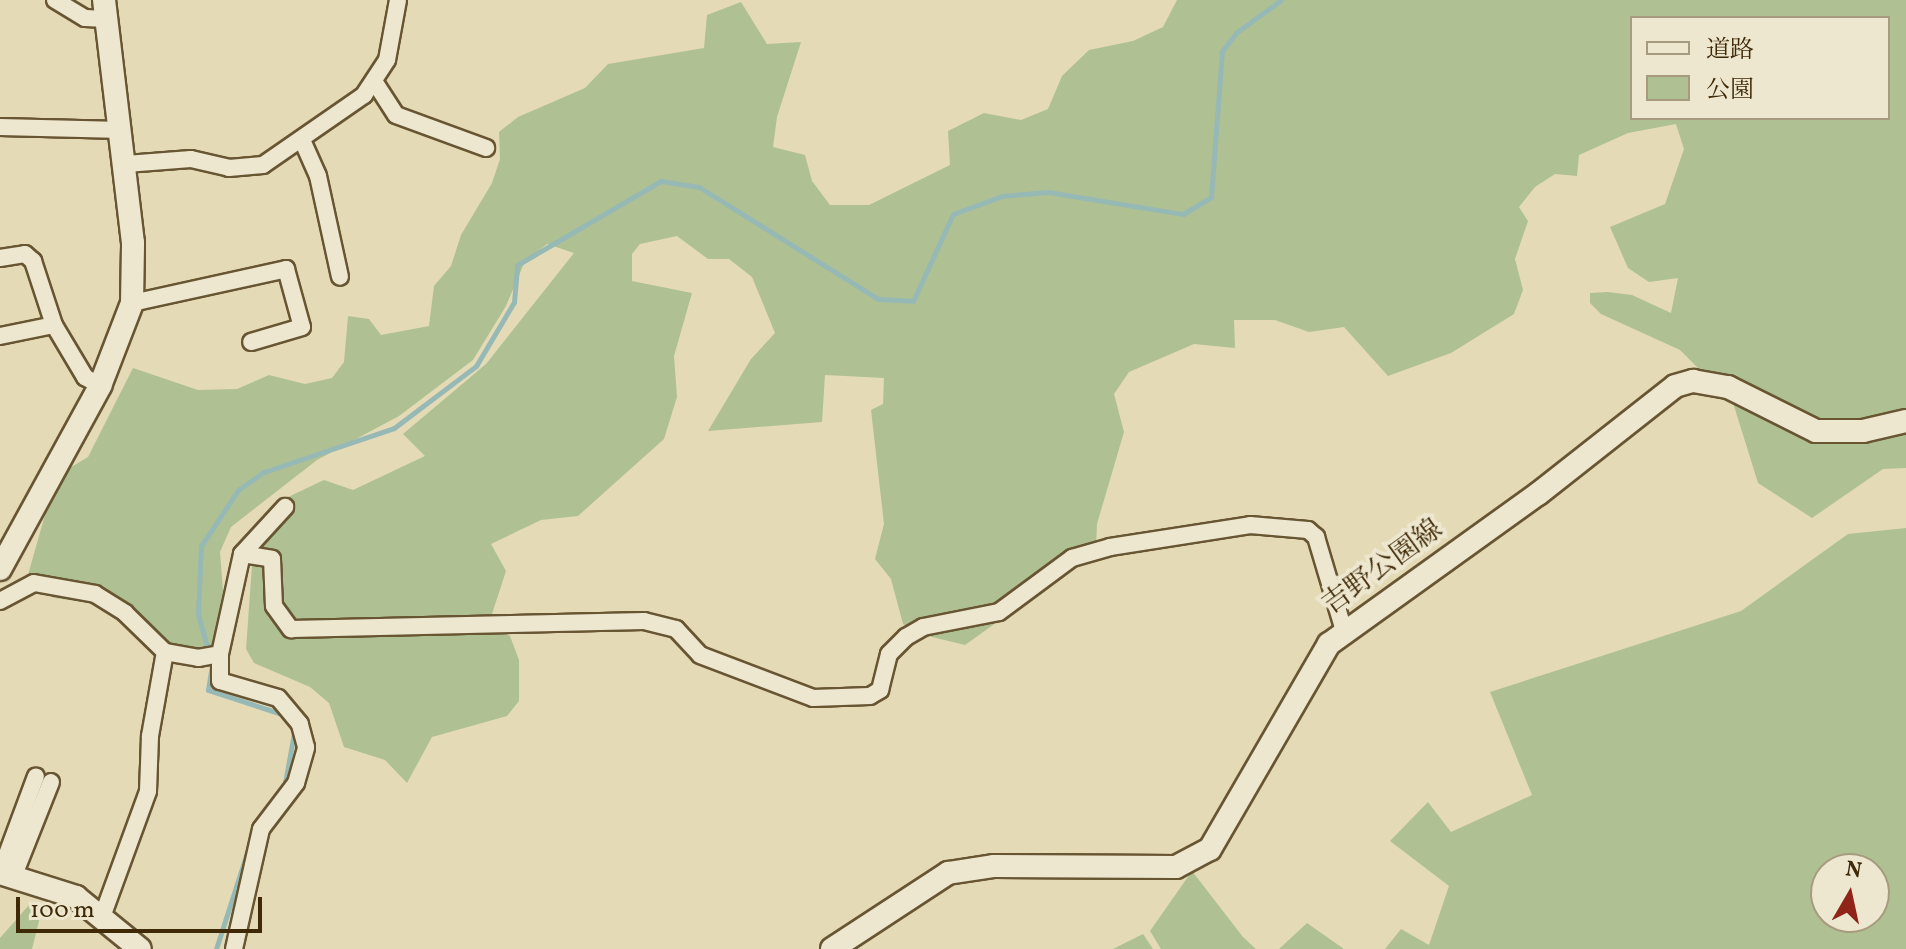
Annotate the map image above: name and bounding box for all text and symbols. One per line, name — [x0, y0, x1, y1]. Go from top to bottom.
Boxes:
legend — [1630, 16, 1890, 120]
text: 道路 — [1706, 34, 1754, 68]
text: 公園 — [1706, 74, 1754, 108]
street label: 吉野公園線 — [1316, 513, 1450, 623]
north arrow — [1810, 853, 1890, 933]
text: N — [1843, 854, 1864, 887]
scale bar — [20, 881, 266, 931]
text: 100 m — [30, 894, 95, 928]

